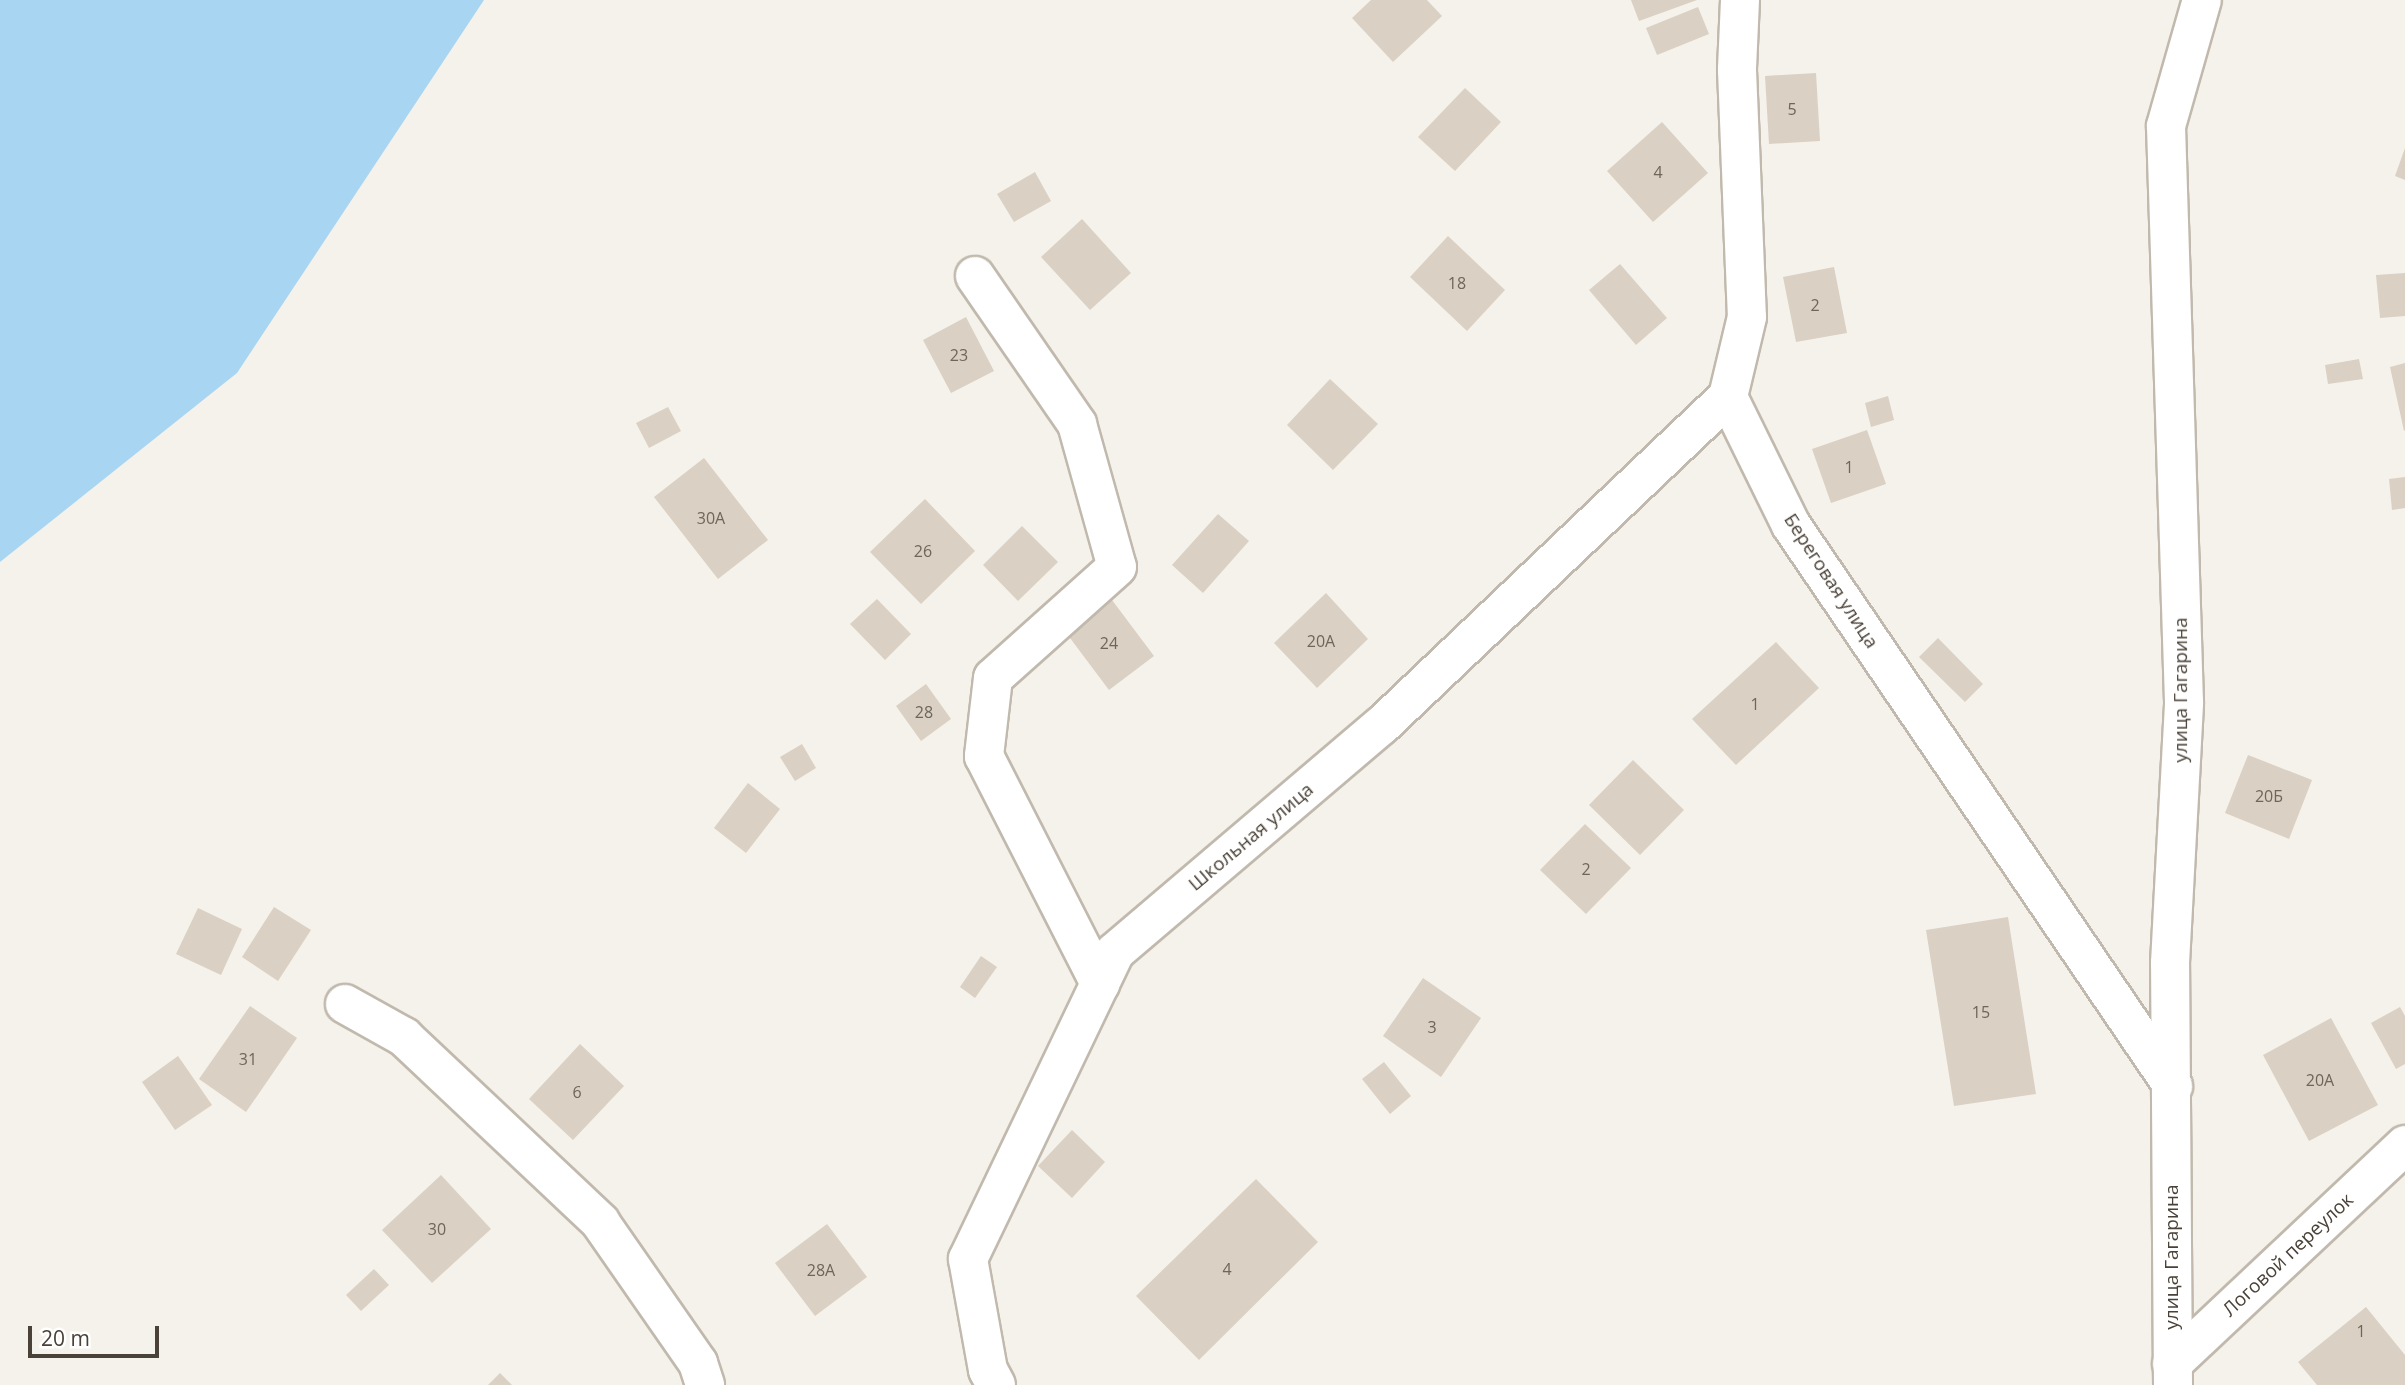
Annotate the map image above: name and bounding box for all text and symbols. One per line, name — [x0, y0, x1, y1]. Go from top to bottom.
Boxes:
house number: 5 — [1787, 99, 1797, 119]
house number: 4 — [1653, 162, 1663, 182]
house number: 18 — [1448, 273, 1466, 293]
house number: 2 — [1810, 295, 1820, 315]
house number: 23 — [950, 345, 968, 365]
house number: 1 — [1844, 457, 1854, 477]
house number: 30А — [697, 508, 725, 528]
street label: Береговая улица — [1779, 509, 1883, 653]
house number: 26 — [914, 541, 932, 561]
street label: улица Гагарина — [2170, 617, 2192, 763]
house number: 20А — [1307, 631, 1335, 651]
house number: 24 — [1100, 633, 1118, 653]
house number: 1 — [1750, 694, 1760, 714]
house number: 28 — [915, 702, 933, 722]
street label: Школьная улица — [1184, 778, 1318, 896]
house number: 20Б — [2255, 786, 2283, 806]
house number: 2 — [1581, 859, 1591, 879]
house number: 15 — [1972, 1002, 1990, 1022]
house number: 3 — [1427, 1017, 1437, 1037]
house number: 31 — [239, 1049, 257, 1069]
house number: 20А — [2306, 1070, 2334, 1090]
house number: 6 — [572, 1082, 582, 1102]
street label: улица Гагарина — [2161, 1184, 2183, 1330]
street label: Логовой переулок — [2218, 1189, 2358, 1321]
house number: 30 — [428, 1219, 446, 1239]
house number: 4 — [1222, 1259, 1232, 1279]
house number: 28А — [807, 1260, 835, 1280]
scale bar — [32, 1312, 163, 1356]
house number: 1 — [2356, 1321, 2366, 1341]
text: 20 m — [41, 1324, 90, 1352]

